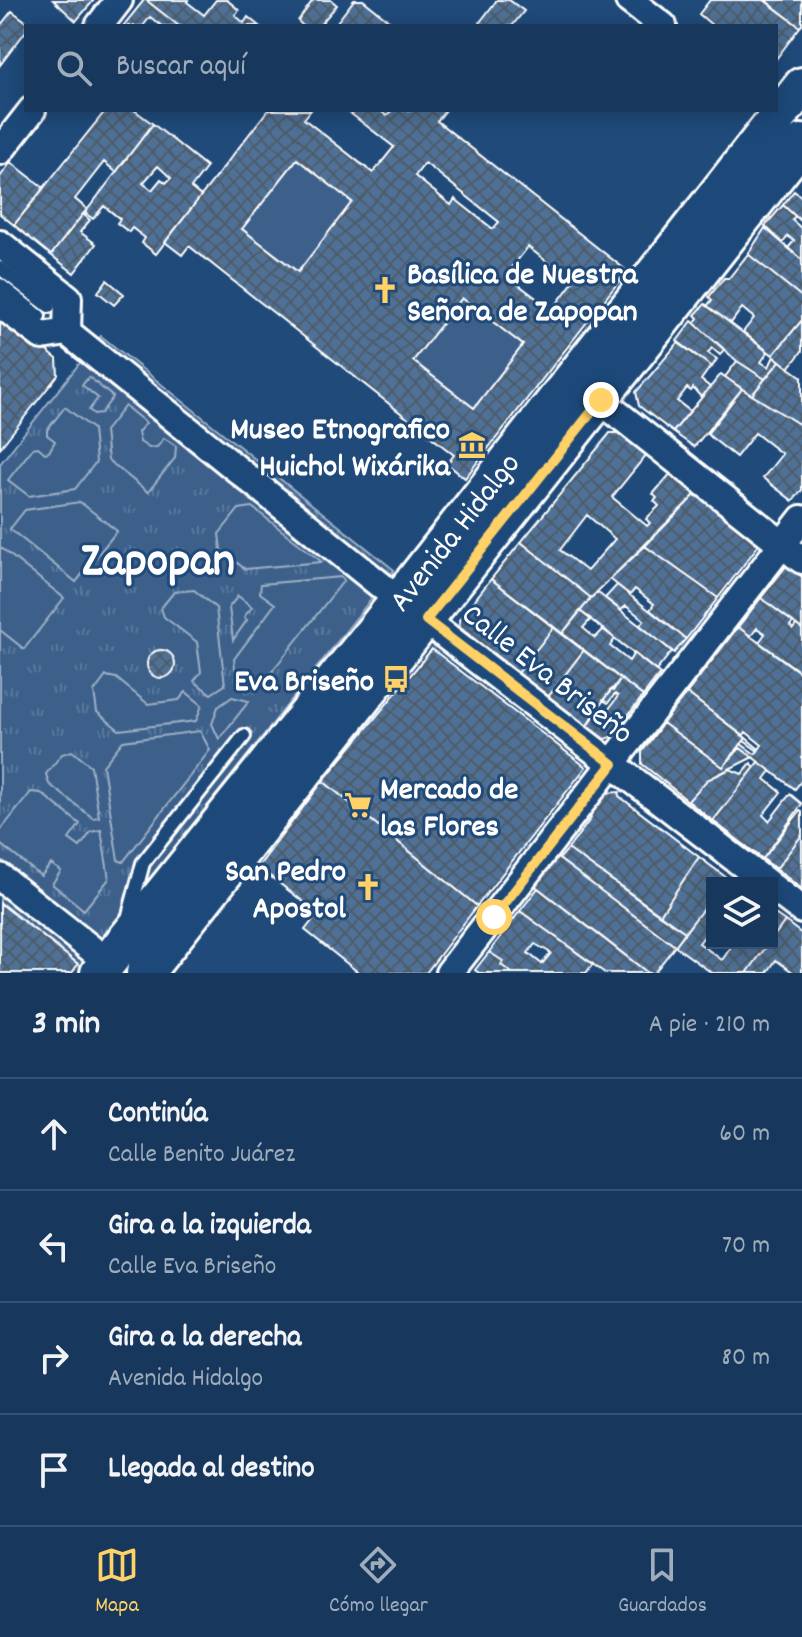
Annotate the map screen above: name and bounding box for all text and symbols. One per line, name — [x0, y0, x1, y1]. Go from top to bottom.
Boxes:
search box — [24, 24, 778, 112]
icon: search — [52, 46, 96, 90]
text: Buscar aquí — [116, 47, 246, 90]
place label: Basílica de Nuestra Señora de Zapopan — [407, 254, 638, 337]
church icon: Basílica de Nuestra Señora de Zapopan — [370, 275, 400, 305]
route end — [583, 382, 619, 418]
place label: Museo Etnografico Huichol Wixárika — [230, 409, 451, 492]
museum icon: Museo Etnografico Huichol Wixárika — [457, 430, 487, 460]
street label: Avenida Hidalgo — [380, 445, 534, 623]
district label: Zapopan — [81, 530, 235, 599]
street label: Calle Eva Briseño — [450, 594, 642, 758]
place label: Eva Briseño — [234, 661, 374, 707]
bus stop icon: Eva Briseño — [381, 664, 411, 694]
place label: Mercado de las Flores — [380, 769, 518, 852]
supermarket icon: Mercado de las Flores — [343, 790, 373, 820]
place label: San Pedro Apostol — [225, 851, 346, 934]
church icon: San Pedro Apostol — [353, 872, 383, 902]
map controls — [706, 877, 778, 949]
button: layers — [706, 877, 778, 949]
route start — [476, 899, 512, 935]
text: 3 min — [32, 1001, 100, 1050]
text: A pie · 210 m — [649, 1007, 770, 1044]
text: Continúa — [108, 1094, 207, 1137]
icon: ahead — [32, 1112, 76, 1156]
text: 60 m — [719, 1116, 770, 1153]
text: Calle Benito Juárez — [108, 1137, 295, 1174]
text: Gira a la izquierda — [108, 1206, 311, 1249]
icon: left — [32, 1224, 76, 1268]
text: 70 m — [722, 1228, 770, 1265]
text: Calle Eva Briseño — [108, 1249, 276, 1286]
text: Gira a la derecha — [108, 1318, 301, 1361]
icon: right — [32, 1336, 76, 1380]
text: 80 m — [722, 1340, 770, 1377]
text: Avenida Hidalgo — [108, 1361, 263, 1398]
icon: arrive — [32, 1448, 76, 1492]
text: Llegada al destino — [108, 1449, 315, 1492]
tab: Mapa — [95, 1543, 139, 1622]
tab: Cómo llegar — [329, 1543, 428, 1622]
tab: Guardados — [618, 1543, 707, 1622]

